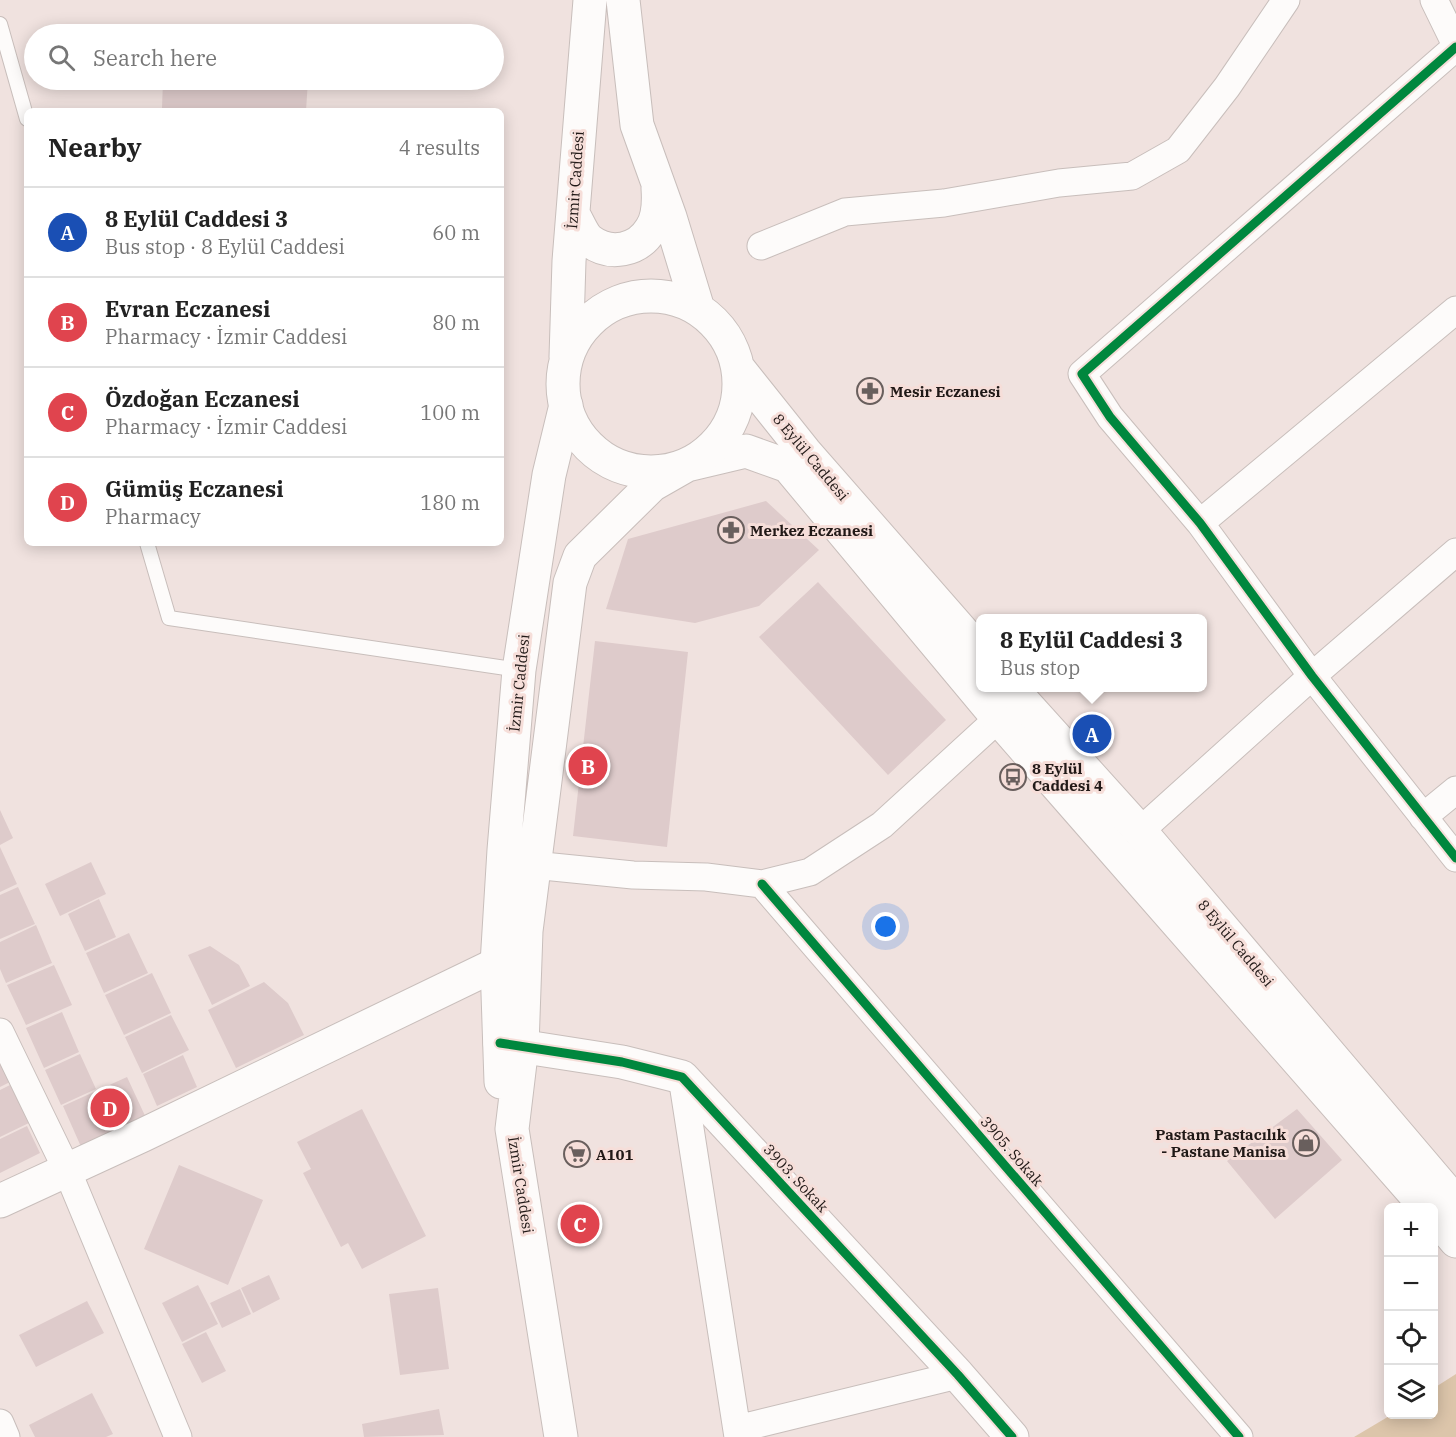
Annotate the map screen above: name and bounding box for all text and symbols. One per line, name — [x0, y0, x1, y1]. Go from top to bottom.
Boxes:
search box — [24, 24, 504, 90]
icon: search — [45, 41, 78, 74]
text: Search here — [93, 43, 217, 72]
text: Nearby — [48, 130, 142, 164]
street label: İzmir Caddesi — [562, 130, 588, 230]
text: 4 results — [399, 134, 480, 161]
text: 8 Eylül Caddesi 3 — [105, 204, 288, 233]
text: A — [61, 219, 74, 246]
text: 60 m — [432, 219, 480, 246]
text: Bus stop · 8 Eylül Caddesi — [105, 233, 345, 260]
text: Evran Eczanesi — [105, 294, 270, 323]
text: B — [60, 309, 75, 336]
text: 80 m — [432, 309, 480, 336]
text: Pharmacy · İzmir Caddesi — [105, 323, 347, 350]
pharmacy icon: Mesir Eczanesi — [855, 376, 885, 406]
place label: Mesir Eczanesi — [890, 382, 1001, 401]
text: Özdoğan Eczanesi — [105, 384, 300, 413]
text: C — [61, 399, 74, 426]
text: 100 m — [420, 399, 480, 426]
street label: 8 Eylül Caddesi — [769, 410, 853, 505]
text: Pharmacy · İzmir Caddesi — [105, 413, 347, 440]
text: Gümüş Eczanesi — [105, 474, 284, 503]
text: D — [60, 489, 75, 516]
text: 180 m — [420, 489, 480, 516]
text: Pharmacy — [105, 503, 201, 530]
pharmacy icon: Merkez Eczanesi — [716, 515, 746, 545]
place label: Merkez Eczanesi — [750, 521, 873, 540]
popup — [976, 614, 1207, 692]
text: 8 Eylül Caddesi 3 — [1000, 625, 1183, 654]
street label: İzmir Caddesi — [504, 633, 534, 733]
text: Bus stop — [1000, 654, 1080, 681]
pin: A — [1072, 712, 1112, 756]
pin: B — [568, 744, 608, 789]
place label: 8 Eylül Caddesi 4 — [1032, 759, 1103, 795]
bus stop icon: 8 Eylül Caddesi 4 — [998, 762, 1028, 792]
street label: 8 Eylül Caddesi — [1194, 896, 1278, 991]
your location — [871, 912, 900, 941]
pin: D — [90, 1086, 130, 1130]
street label: 3905. Sokak — [976, 1112, 1048, 1190]
place label: Pastam Pastacılık - Pastane Manisa — [1155, 1125, 1287, 1161]
shop icon: Pastam Pastacılık - Pastane Manisa — [1291, 1128, 1321, 1158]
street label: İzmir Caddesi — [504, 1135, 538, 1235]
supermarket icon: A101 — [562, 1139, 592, 1169]
street label: 3903. Sokak — [760, 1140, 833, 1216]
place label: A101 — [596, 1145, 634, 1164]
pin: C — [560, 1202, 600, 1246]
map controls — [1384, 1203, 1438, 1419]
button: + — [1384, 1203, 1438, 1257]
button: − — [1384, 1257, 1438, 1311]
button: locate — [1384, 1311, 1438, 1365]
button: layers — [1384, 1365, 1438, 1419]

